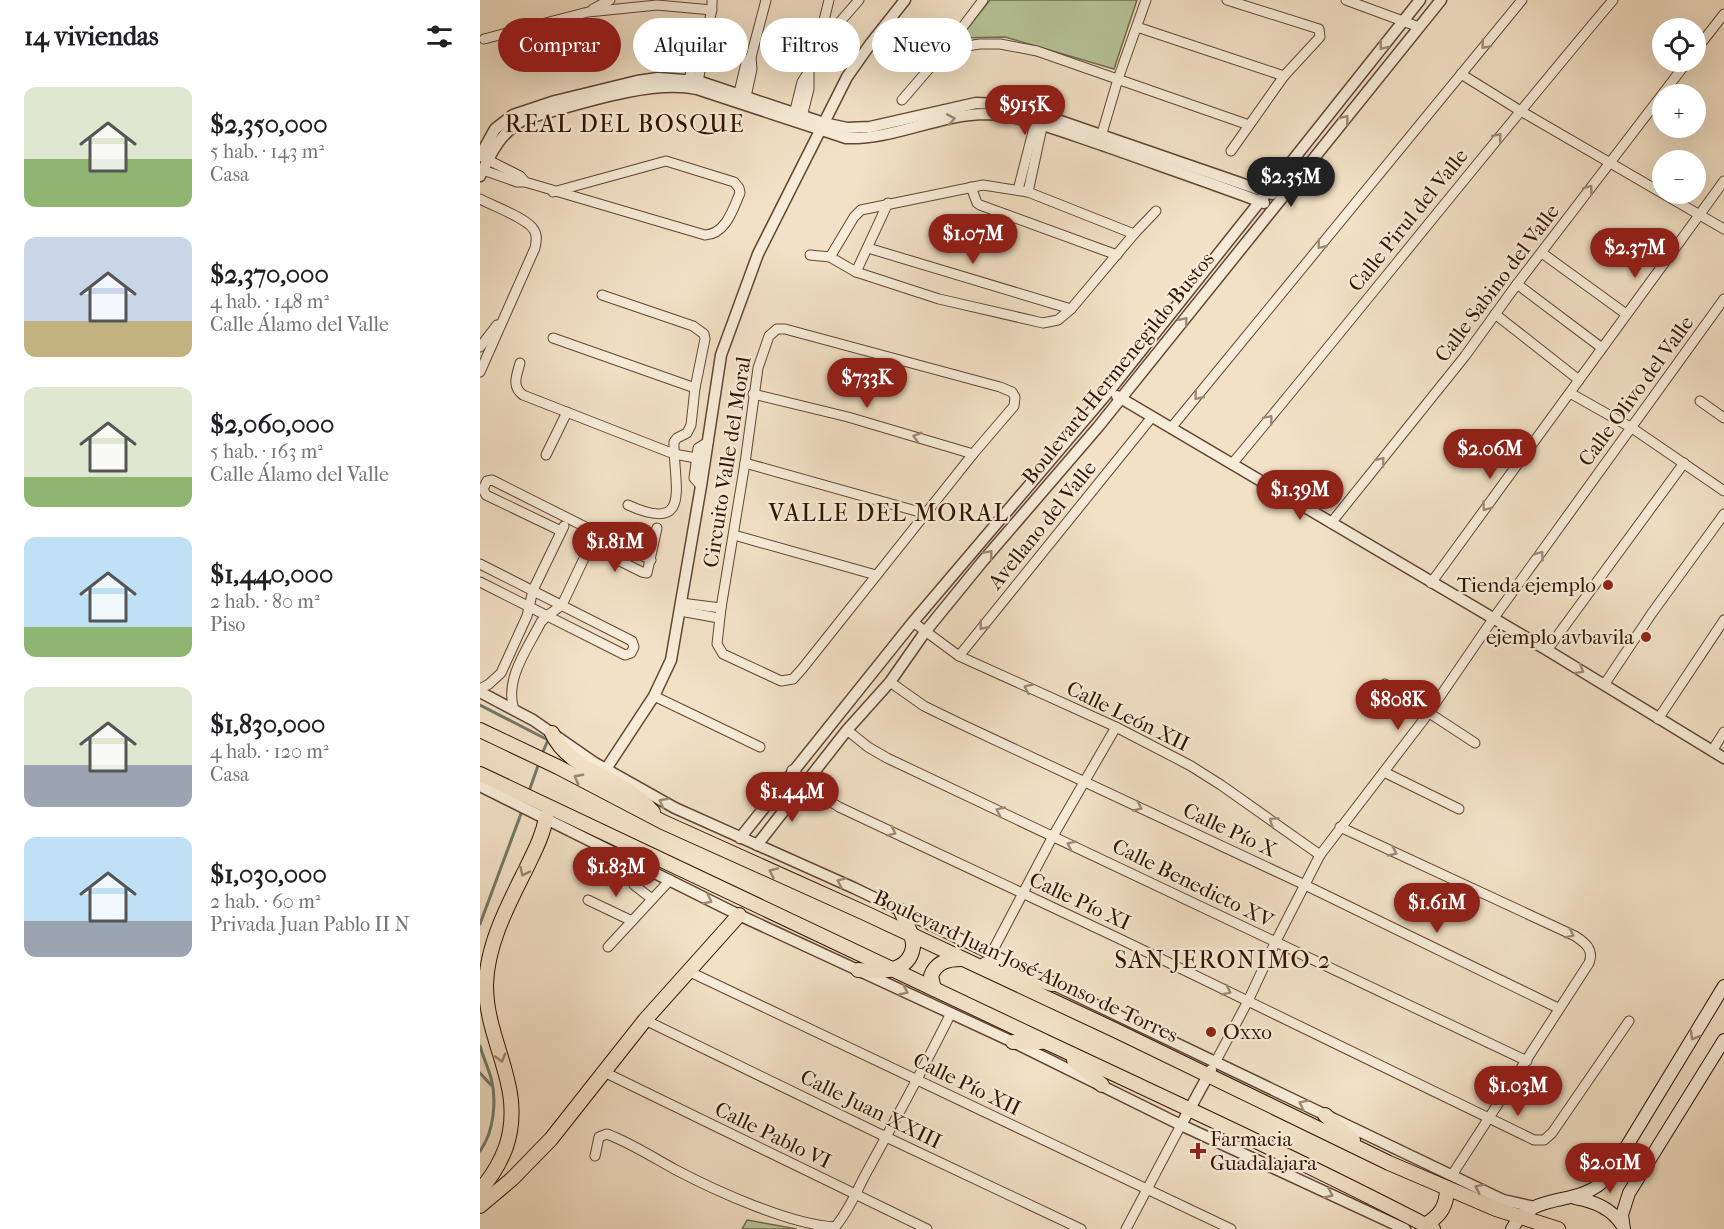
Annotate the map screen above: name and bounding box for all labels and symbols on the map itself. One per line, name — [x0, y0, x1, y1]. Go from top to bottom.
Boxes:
one-way arrow — [1481, 38, 1492, 49]
one-way arrow — [1380, 39, 1391, 50]
pin: $915K — [983, 85, 1067, 136]
district label: REAL DEL BOSQUE — [505, 110, 745, 138]
one-way arrow — [946, 113, 956, 126]
one-way arrow — [1337, 115, 1348, 126]
one-way arrow — [1490, 133, 1501, 144]
street label: Calle Pirul del Valle — [1343, 144, 1473, 296]
pin: $2.35M — [1242, 157, 1340, 208]
one-way arrow — [1582, 185, 1593, 196]
street label: Calle Sabino del Valle — [1430, 199, 1564, 367]
pin: $1.07M — [924, 214, 1022, 265]
pin: $2.37M — [1586, 228, 1684, 279]
one-way arrow — [1318, 238, 1329, 249]
street label: Boulevard Hermenegildo Bustos — [1017, 247, 1219, 489]
street label: Calle Olivo del Valle — [1573, 311, 1699, 471]
one-way arrow — [1177, 316, 1188, 327]
street label: Circuito Valle del Moral — [698, 355, 756, 569]
pin: $733K — [825, 358, 909, 409]
one-way arrow — [1194, 389, 1205, 400]
one-way arrow — [1262, 415, 1273, 426]
pin: $2.06M — [1441, 429, 1539, 480]
one-way arrow — [912, 432, 922, 444]
street label: Avellano del Valle — [982, 456, 1101, 595]
one-way arrow — [1374, 457, 1385, 468]
pin: $1.39M — [1251, 470, 1349, 521]
district label: VALLE DEL MORAL — [767, 499, 1010, 527]
one-way arrow — [1482, 501, 1493, 512]
pin: $1.81M — [566, 522, 664, 573]
one-way arrow — [981, 550, 992, 561]
one-way arrow — [1533, 550, 1544, 561]
place label: Tienda ejemplo — [1457, 573, 1596, 597]
marker: Tienda ejemplo — [1601, 578, 1615, 592]
one-way arrow — [980, 619, 991, 630]
place label: ejemplo avbavila — [1486, 625, 1634, 649]
marker: ejemplo avbavila — [1639, 630, 1653, 644]
one-way arrow — [1574, 663, 1584, 675]
street label: Calle León XII — [1063, 676, 1193, 756]
pin: $808K — [1356, 680, 1440, 731]
one-way arrow — [1024, 683, 1035, 695]
pin: $1.44M — [743, 772, 841, 823]
one-way arrow — [574, 774, 585, 785]
one-way arrow — [659, 798, 669, 809]
street label: Calle Pío X — [1179, 798, 1281, 862]
one-way arrow — [1131, 800, 1142, 812]
one-way arrow — [995, 806, 1006, 818]
one-way arrow — [1268, 817, 1279, 828]
one-way arrow — [885, 825, 896, 837]
street label: Calle Benedicto XV — [1109, 834, 1279, 933]
one-way arrow — [1066, 840, 1077, 852]
one-way arrow — [1386, 845, 1397, 857]
pin: $1.83M — [567, 847, 665, 898]
one-way arrow — [520, 865, 532, 876]
one-way arrow — [768, 867, 779, 879]
street label: Calle Pío XI — [1026, 867, 1134, 935]
one-way arrow — [836, 877, 847, 889]
pin: $1.61M — [1388, 883, 1486, 934]
street label: Boulevard Juan José Alonso de Torres — [870, 885, 1182, 1047]
one-way arrow — [702, 892, 713, 904]
one-way arrow — [1563, 927, 1574, 939]
district label: SAN JERONIMO 2 — [1114, 946, 1332, 974]
one-way arrow — [897, 984, 908, 996]
one-way arrow — [1220, 984, 1231, 996]
place label: Oxxo — [1223, 1020, 1272, 1044]
marker: Oxxo — [1204, 1025, 1218, 1039]
one-way arrow — [1689, 1030, 1701, 1040]
street label: Calle Pío XII — [909, 1048, 1025, 1120]
one-way arrow — [494, 1052, 506, 1063]
street label: Calle Juan XXIII — [797, 1065, 945, 1153]
pin: $1.03M — [1469, 1066, 1567, 1117]
street label: Calle Pablo VI — [711, 1097, 835, 1173]
one-way arrow — [1299, 1100, 1310, 1112]
place label: Farmacia Guadalajara — [1210, 1127, 1317, 1175]
pin: $2.01M — [1561, 1143, 1659, 1194]
marker: Farmacia Guadalajara — [1191, 1144, 1205, 1158]
one-way arrow — [1475, 1184, 1486, 1196]
one-way arrow — [1323, 1187, 1334, 1199]

